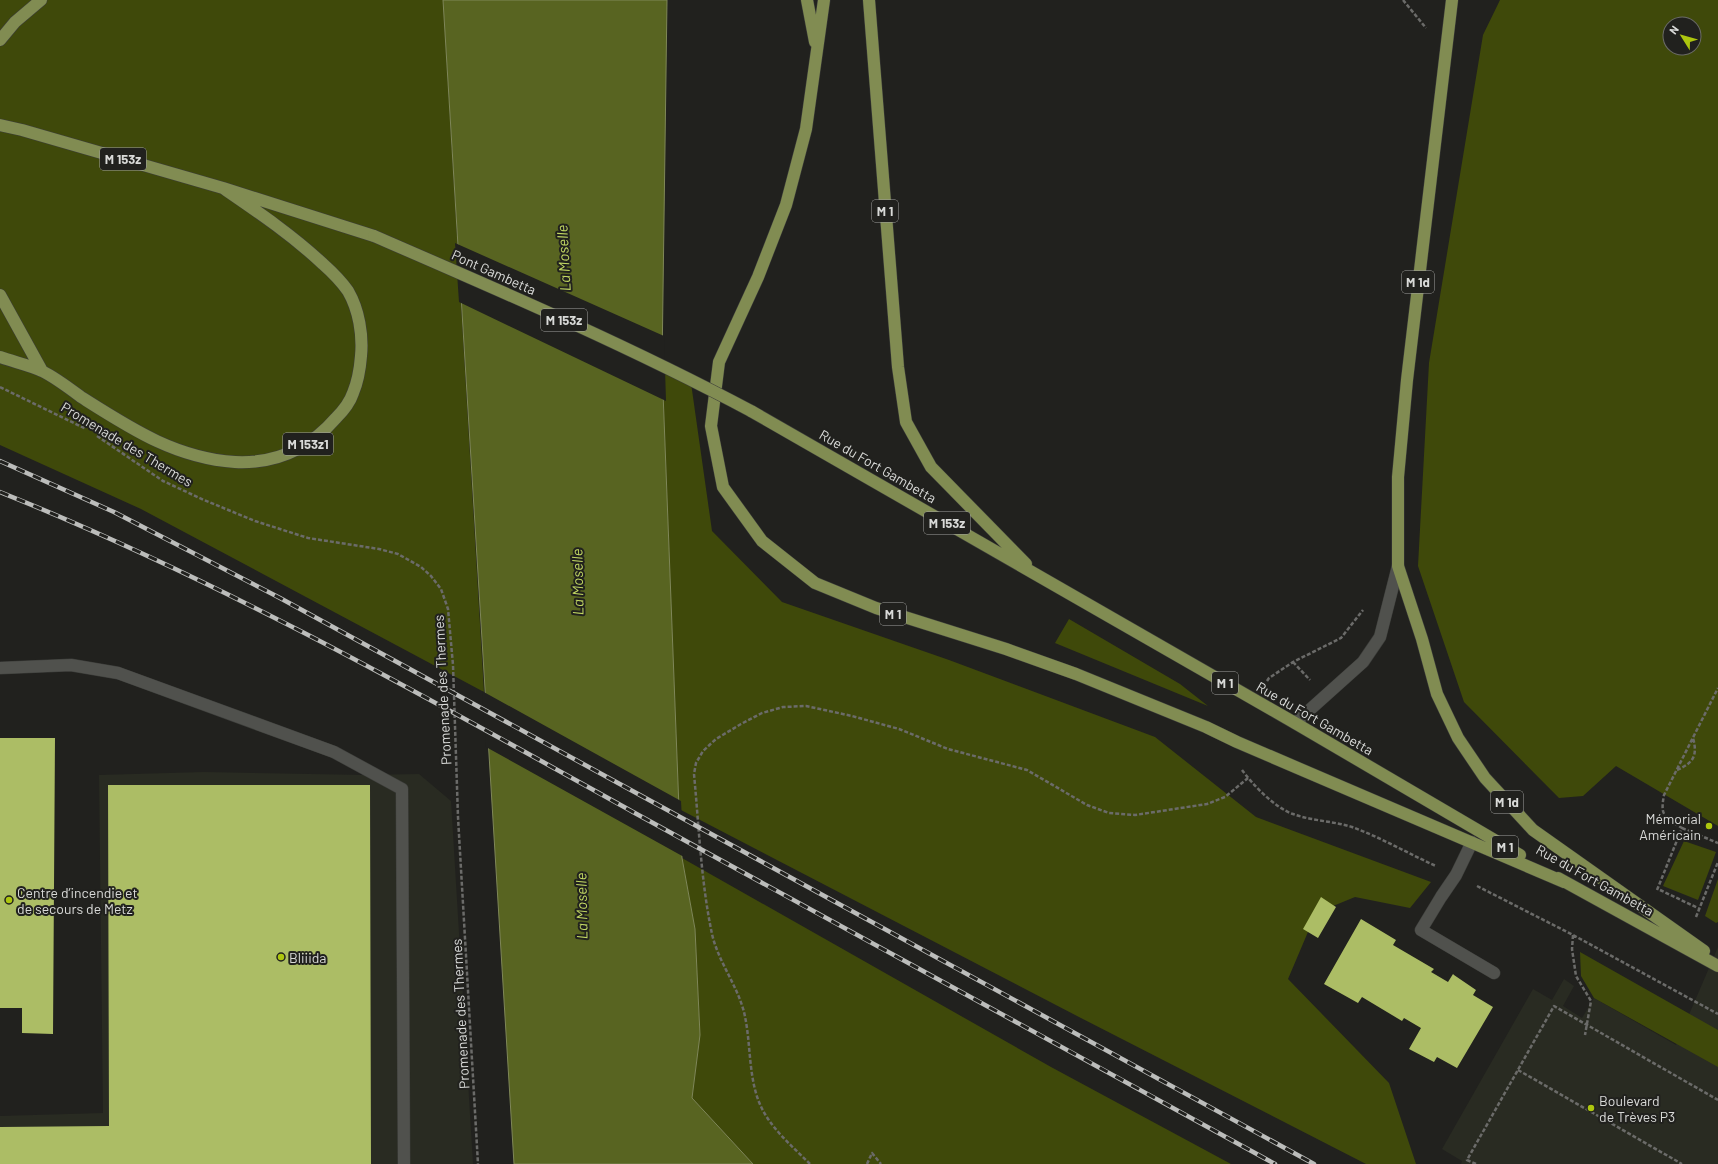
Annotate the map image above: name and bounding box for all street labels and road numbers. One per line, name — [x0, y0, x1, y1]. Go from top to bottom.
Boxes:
road number: M 153z — [100, 148, 146, 170]
road number: M 1 — [872, 200, 898, 222]
street label: Pont Gambetta — [449, 246, 539, 298]
road number: M 1d — [1402, 271, 1434, 293]
road number: M 153z — [541, 309, 587, 331]
street label: Promenade des Thermes — [58, 398, 196, 490]
street label: Rue du Fort Gambetta — [817, 426, 939, 506]
road number: M 153z1 — [283, 433, 333, 455]
road number: M 153z — [924, 512, 970, 534]
road number: M 1 — [880, 603, 906, 625]
street label: Promenade des Thermes — [430, 614, 454, 766]
road number: M 1 — [1212, 672, 1238, 694]
street label: Rue du Fort Gambetta — [1254, 678, 1376, 758]
road number: M 1d — [1491, 791, 1523, 813]
road number: M 1 — [1492, 836, 1518, 858]
street label: Rue du Fort Gambetta — [1533, 841, 1657, 919]
street label: Promenade des Thermes — [448, 938, 472, 1090]

